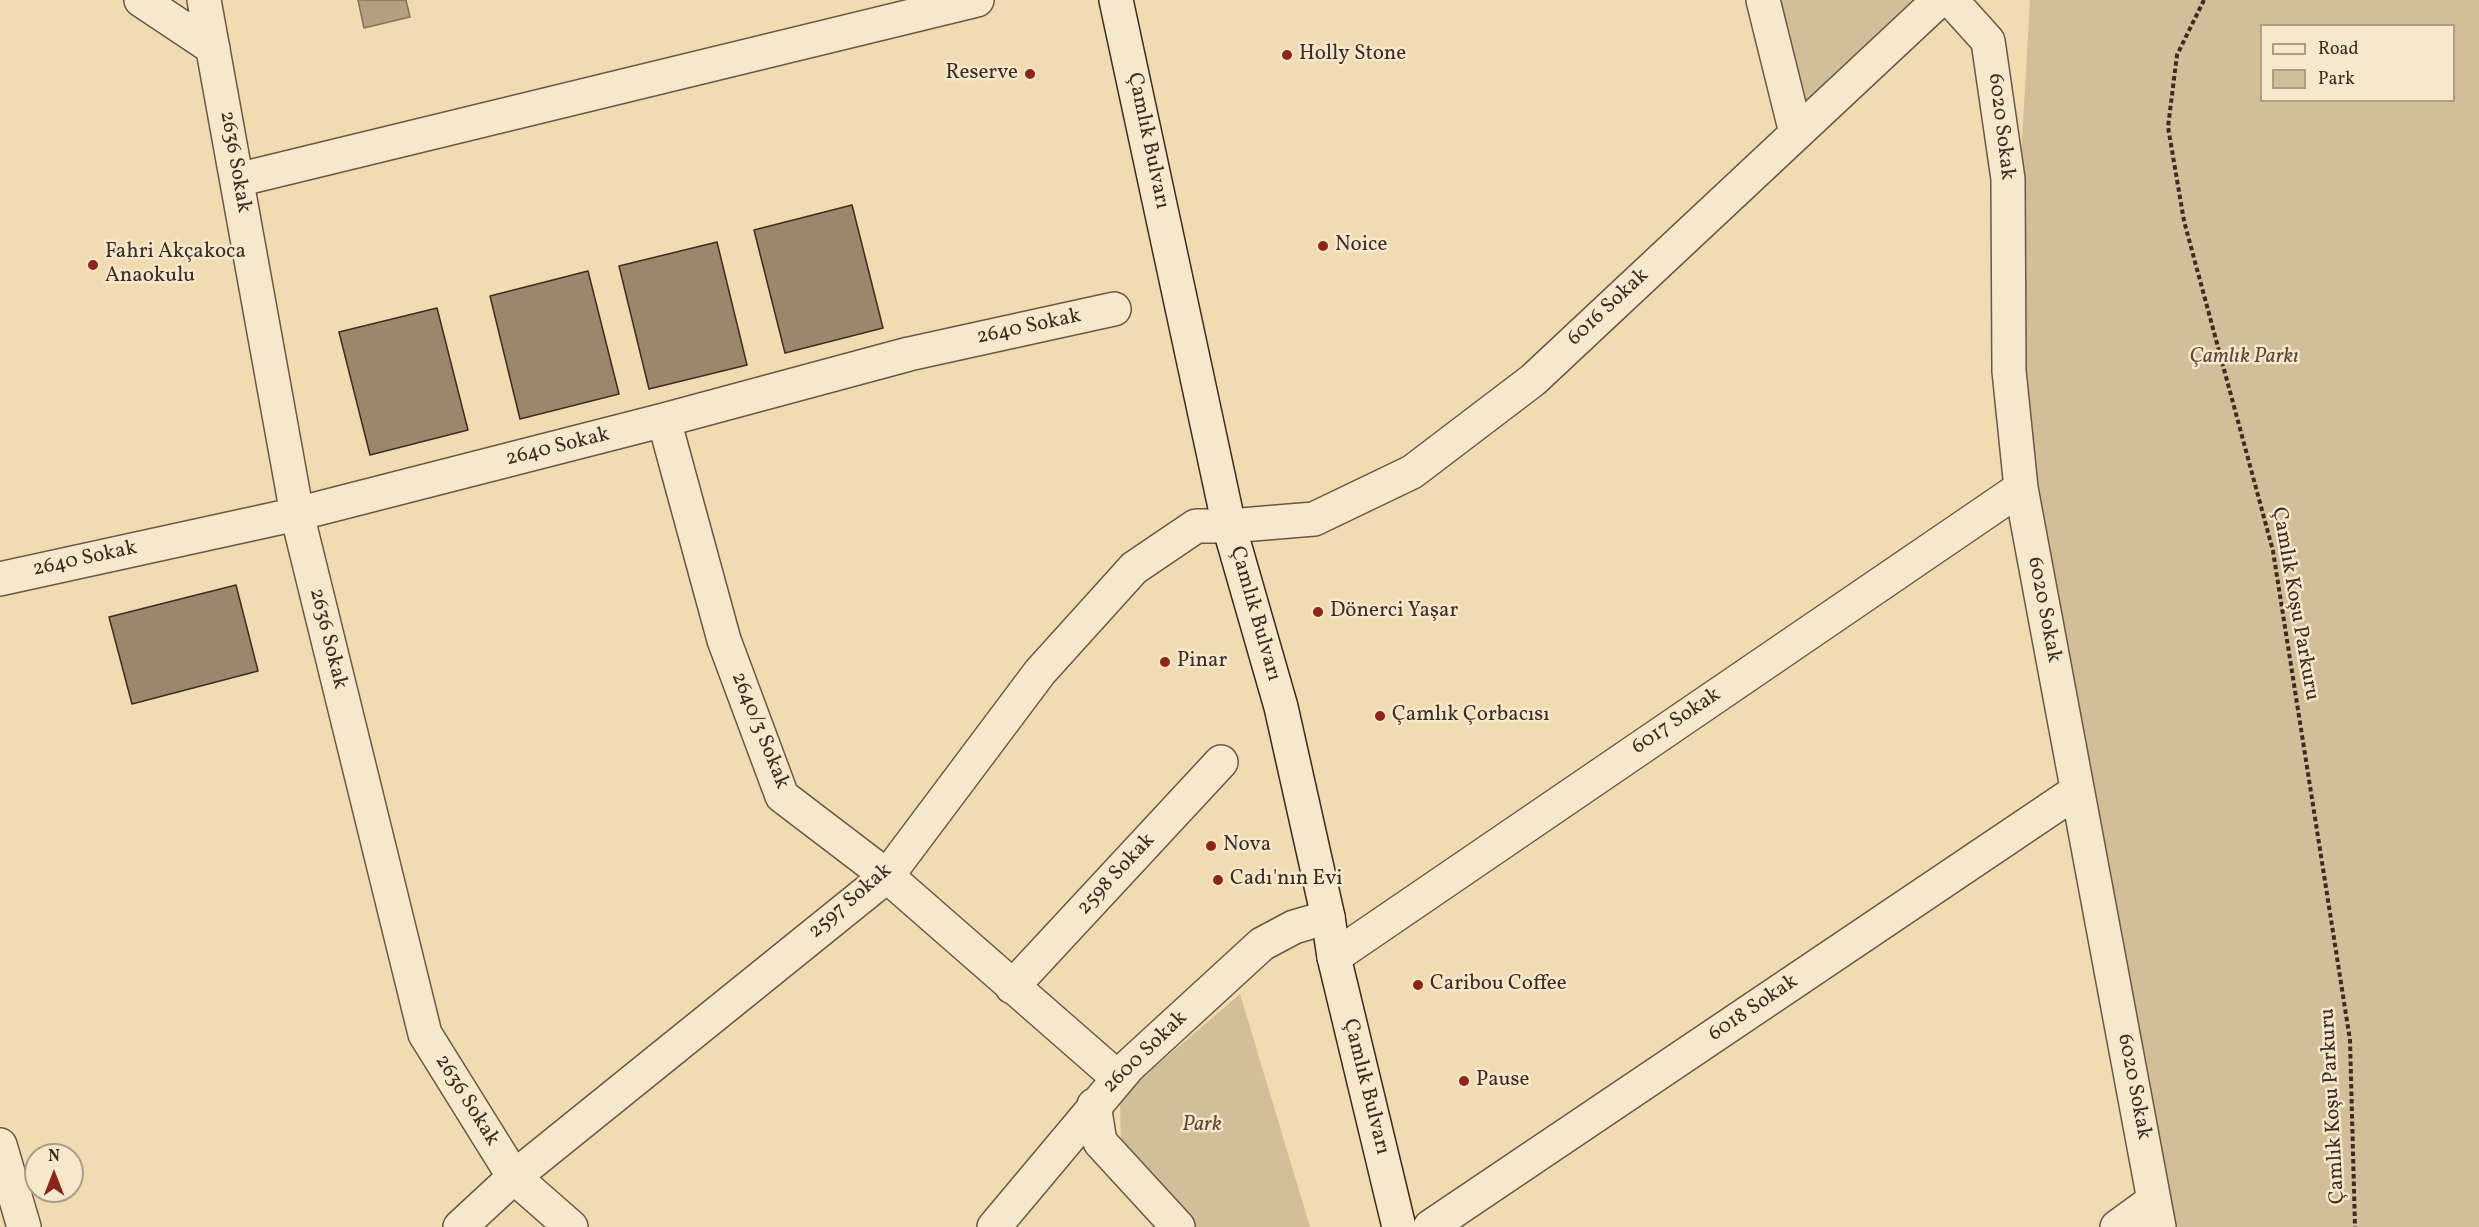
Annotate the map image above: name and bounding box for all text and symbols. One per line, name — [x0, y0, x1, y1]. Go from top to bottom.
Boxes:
legend — [2260, 24, 2455, 102]
text: Road — [2318, 37, 2359, 62]
place label: Holly Stone — [1299, 42, 1406, 68]
marker: Holly Stone — [1280, 48, 1294, 62]
place label: Reserve — [946, 61, 1018, 87]
marker: Reserve — [1023, 67, 1037, 81]
text: Park — [2318, 67, 2355, 92]
street label: Çamlık Bulvarı — [1120, 70, 1174, 212]
street label: 6020 Sokak — [1981, 72, 2019, 182]
street label: 2636 Sokak — [213, 109, 255, 215]
place label: Noice — [1335, 233, 1387, 259]
marker: Noice — [1316, 239, 1330, 253]
place label: Fahri Akçakoca Anaokulu — [105, 240, 246, 290]
marker: Fahri Akçakoca Anaokulu — [86, 258, 100, 272]
street label: 6016 Sokak — [1563, 264, 1655, 352]
street label: 2640 Sokak — [974, 305, 1084, 351]
park label: Çamlık Parkı — [2190, 345, 2298, 371]
street label: 2640 Sokak — [503, 423, 613, 473]
street label: Çamlık Koşu Parkuru — [2265, 505, 2323, 703]
street label: 2640 Sokak — [30, 537, 140, 583]
street label: Çamlık Bulvarı — [1223, 544, 1285, 684]
street label: 6020 Sokak — [2020, 555, 2066, 665]
street label: 2636 Sokak — [302, 586, 352, 692]
place label: Dönerci Yaşar — [1330, 599, 1458, 625]
marker: Dönerci Yaşar — [1311, 605, 1325, 619]
place label: Pinar — [1177, 649, 1227, 675]
marker: Pinar — [1158, 655, 1172, 669]
street label: 2640/3 Sokak — [724, 669, 794, 793]
street label: 6017 Sokak — [1628, 683, 1726, 761]
place label: Çamlık Çorbacısı — [1392, 703, 1550, 729]
marker: Çamlık Çorbacısı — [1373, 709, 1387, 723]
street label: 2598 Sokak — [1073, 829, 1161, 921]
place label: Nova — [1223, 833, 1271, 859]
marker: Nova — [1204, 839, 1218, 853]
street label: 2597 Sokak — [804, 859, 898, 945]
place label: Cadı'nın Evi — [1230, 867, 1343, 893]
marker: Cadı'nın Evi — [1211, 873, 1225, 887]
street label: 6018 Sokak — [1705, 970, 1803, 1048]
place label: Caribou Coffee — [1430, 972, 1567, 998]
marker: Caribou Coffee — [1411, 978, 1425, 992]
street label: 2600 Sokak — [1099, 1007, 1193, 1099]
street label: Çamlık Koşu Parkuru — [2316, 1007, 2352, 1205]
street label: Çamlık Bulvarı — [1336, 1017, 1394, 1157]
street label: 6020 Sokak — [2110, 1032, 2156, 1142]
street label: 2636 Sokak — [428, 1051, 504, 1151]
place label: Pause — [1476, 1068, 1529, 1094]
marker: Pause — [1457, 1074, 1471, 1088]
park label: Park — [1182, 1113, 1222, 1139]
north arrow — [24, 1143, 84, 1203]
text: N — [48, 1146, 60, 1168]

